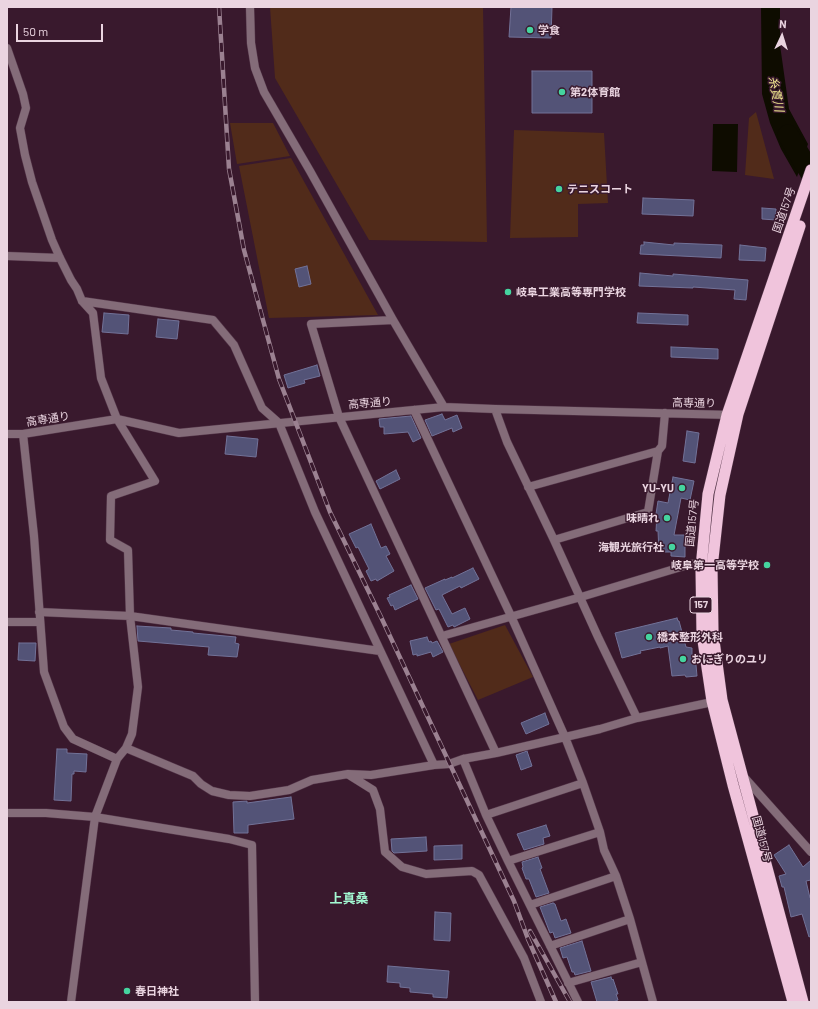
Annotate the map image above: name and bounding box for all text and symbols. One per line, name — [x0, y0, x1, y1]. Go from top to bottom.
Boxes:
scale bar — [18, 16, 105, 42]
north arrow — [762, 16, 802, 56]
text: N — [779, 17, 787, 30]
place label: 学食 — [538, 23, 560, 37]
text: 50 m — [23, 24, 48, 38]
marker: 学食 — [525, 25, 535, 35]
water label: 糸貫川 — [765, 75, 787, 113]
place label: 第2体育館 — [570, 85, 620, 99]
marker: 第2体育館 — [557, 87, 567, 97]
place label: テニスコート — [567, 182, 633, 196]
marker: テニスコート — [554, 184, 564, 194]
street label: 国道157号 — [770, 185, 798, 235]
place label: 岐阜工業高等専門学校 — [516, 285, 626, 299]
marker: 岐阜工業高等専門学校 — [503, 287, 513, 297]
street label: 高専通り — [348, 395, 392, 411]
street label: 高専通り — [672, 396, 716, 410]
street label: 高専通り — [25, 409, 71, 429]
place label: YU-YU — [642, 481, 674, 495]
marker: YU-YU — [677, 483, 687, 493]
street label: 国道157号 — [683, 499, 701, 547]
place label: 味晴れ — [626, 511, 659, 525]
marker: 味晴れ — [662, 513, 672, 523]
place label: 海観光旅行社 — [598, 540, 664, 554]
marker: 海観光旅行社 — [667, 542, 677, 552]
place label: 岐阜第一高等学校 — [671, 558, 759, 572]
marker: 岐阜第一高等学校 — [762, 560, 772, 570]
road number: 157 — [690, 597, 712, 613]
place label: 橋本整形外科 — [657, 630, 723, 644]
marker: 橋本整形外科 — [644, 632, 654, 642]
place label: おにぎりのユリ — [691, 652, 768, 666]
marker: おにぎりのユリ — [678, 654, 688, 664]
street label: 国道157号 — [749, 814, 775, 864]
district label: 上真桑 — [330, 891, 368, 907]
place label: 春日神社 — [135, 984, 179, 998]
marker: 春日神社 — [122, 986, 132, 996]

